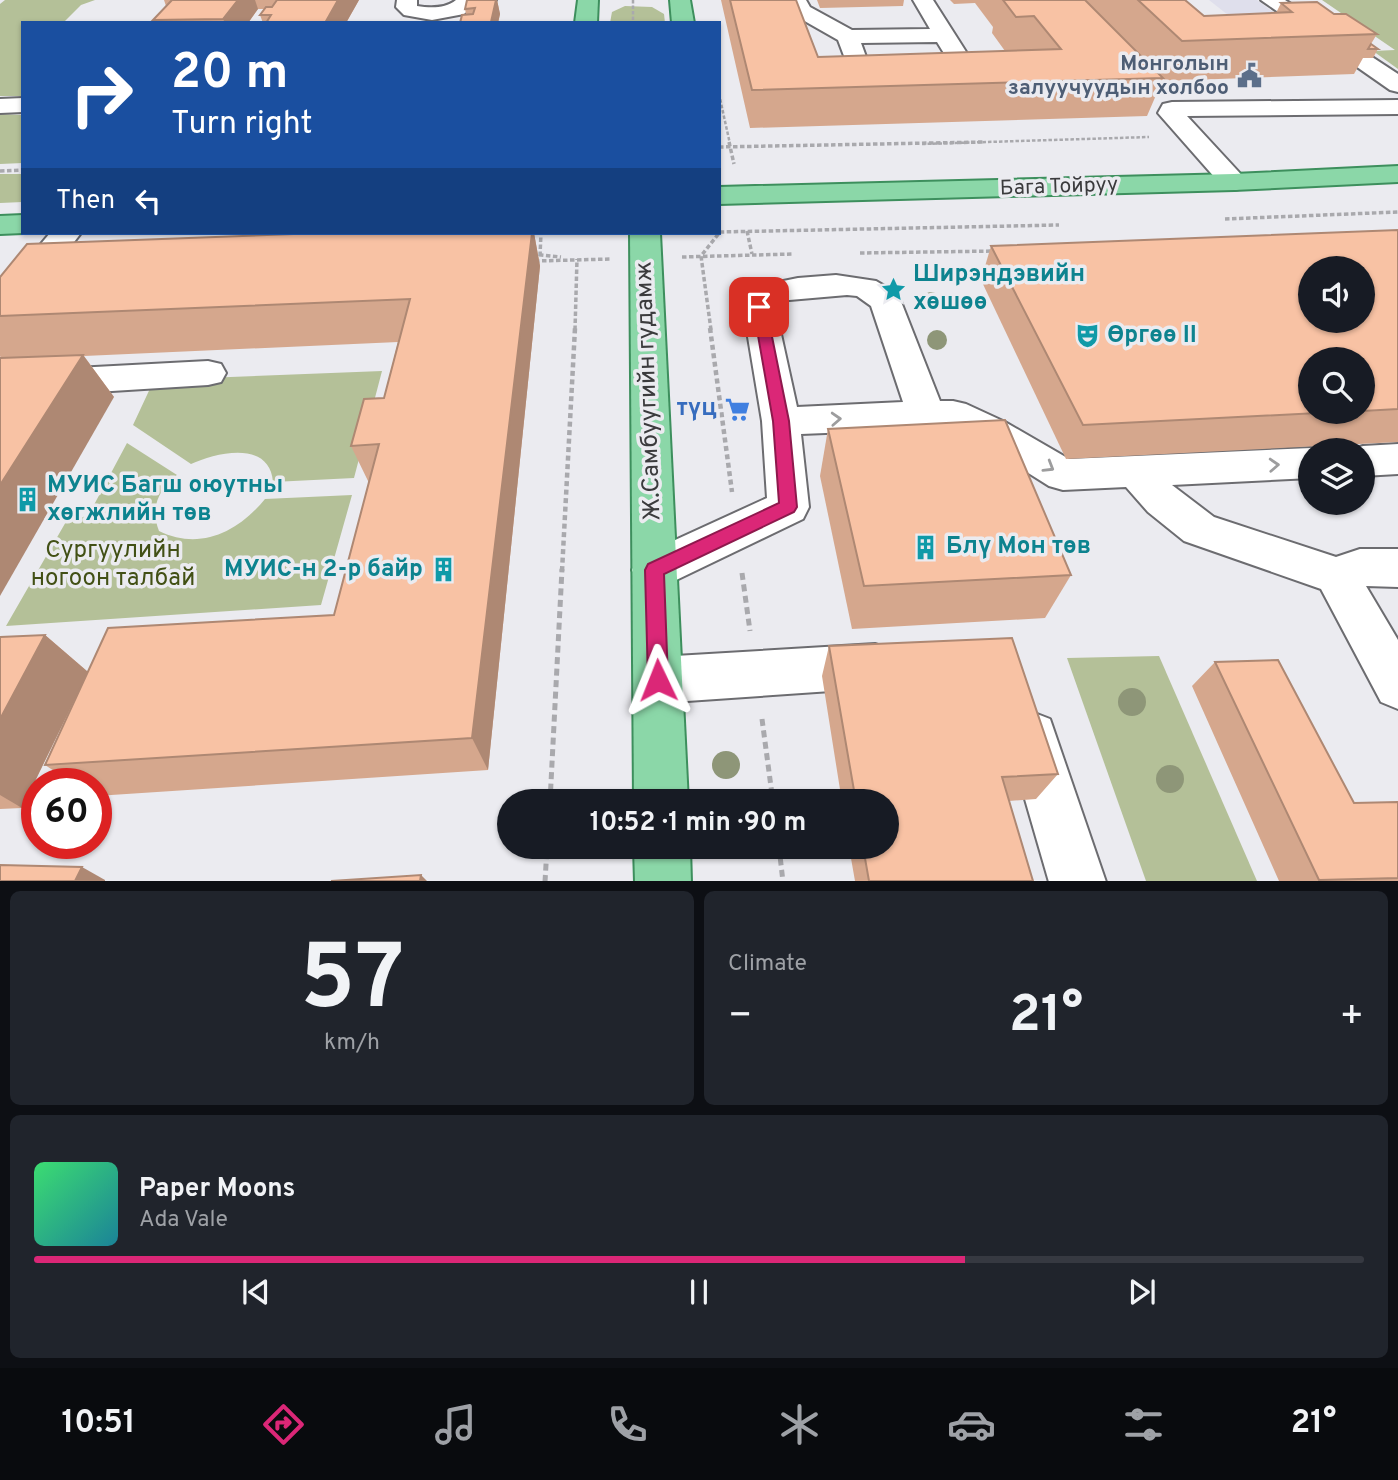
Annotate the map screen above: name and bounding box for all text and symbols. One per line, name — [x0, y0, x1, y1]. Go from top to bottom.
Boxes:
text: 20 m — [171, 44, 288, 106]
icon: right — [56, 49, 147, 140]
place label: Монголын залуучуудын холбоо — [1008, 51, 1229, 102]
public building icon: Монголын залуучуудын холбоо — [1235, 62, 1263, 90]
text: Turn right — [171, 105, 313, 145]
street label: Бага Тойруу — [999, 171, 1119, 203]
icon: left — [129, 182, 167, 220]
text: Then — [56, 185, 115, 218]
map controls — [1298, 256, 1375, 515]
button: sound — [1298, 256, 1375, 333]
place label: Ширэндэвийн хөшөө — [913, 260, 1085, 318]
street label: Ж.Самбуугийн гудамж — [629, 261, 669, 521]
place icon: Ширэндэвийн хөшөө — [879, 275, 907, 303]
pin — [729, 277, 789, 337]
icon: arrive — [740, 288, 778, 326]
place label: Өргөө II — [1107, 321, 1197, 351]
theatre icon: Өргөө II — [1073, 322, 1101, 350]
button: search — [1298, 347, 1375, 424]
place label: түц — [677, 394, 717, 424]
supermarket icon: түц — [723, 395, 751, 423]
one-way arrow — [830, 411, 841, 426]
button: layers — [1298, 438, 1375, 515]
one-way arrow — [1269, 457, 1280, 472]
one-way arrow — [1042, 459, 1055, 472]
place label: МУИС Багш оюутны хөгжлийн төв — [47, 471, 283, 529]
building icon: МУИС Багш оюутны хөгжлийн төв — [13, 486, 41, 514]
place label: Блү Мон төв — [946, 532, 1091, 562]
building icon: Блү Мон төв — [912, 533, 940, 561]
park label: Сургуулийн ногоон талбай — [31, 536, 195, 594]
place label: МУИС-н 2-р байр — [224, 555, 423, 585]
building icon: МУИС-н 2-р байр — [429, 556, 457, 584]
position arrow — [621, 643, 695, 717]
speed limit sign: 60 — [21, 768, 112, 859]
text: 10:52 · 1 min · 90 m — [590, 807, 806, 840]
text: 57 — [300, 926, 404, 1041]
text: Climate — [728, 950, 807, 979]
text: 21° — [1009, 984, 1083, 1050]
text: − — [728, 993, 753, 1042]
text: + — [1339, 993, 1364, 1042]
text: km/h — [324, 1029, 380, 1058]
text: Paper Moons — [139, 1173, 295, 1206]
text: Ada Vale — [139, 1206, 228, 1235]
icon: previous — [237, 1273, 275, 1311]
icon: pause — [680, 1273, 718, 1311]
icon: next — [1123, 1273, 1161, 1311]
icon: directions — [259, 1400, 308, 1449]
icon: music — [431, 1400, 480, 1449]
icon: phone — [603, 1400, 652, 1449]
icon: climate — [775, 1400, 824, 1449]
icon: car — [947, 1400, 996, 1449]
icon: filters — [1119, 1400, 1168, 1449]
text: 10:51 — [62, 1404, 135, 1444]
text: 21° — [1291, 1404, 1336, 1444]

